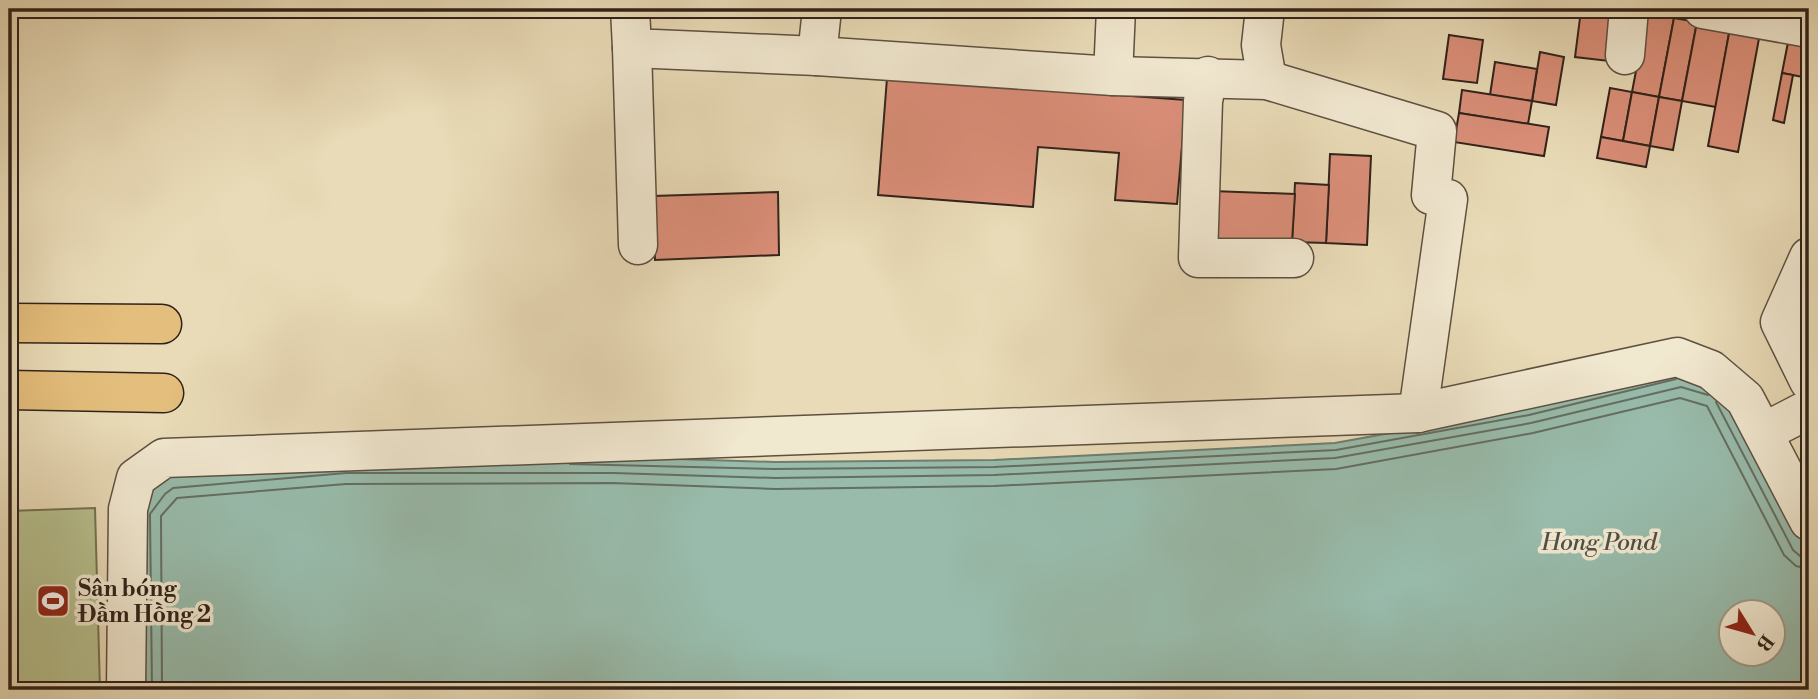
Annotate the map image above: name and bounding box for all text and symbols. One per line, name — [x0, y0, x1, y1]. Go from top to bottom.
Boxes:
water label: Hong Pond — [1540, 528, 1658, 558]
place label: Sân bóng Đầm Hồng 2 — [77, 575, 211, 629]
sports icon: Sân bóng Đầm Hồng 2 — [34, 582, 72, 620]
north arrow — [1716, 598, 1786, 668]
text: B — [1751, 630, 1779, 656]

